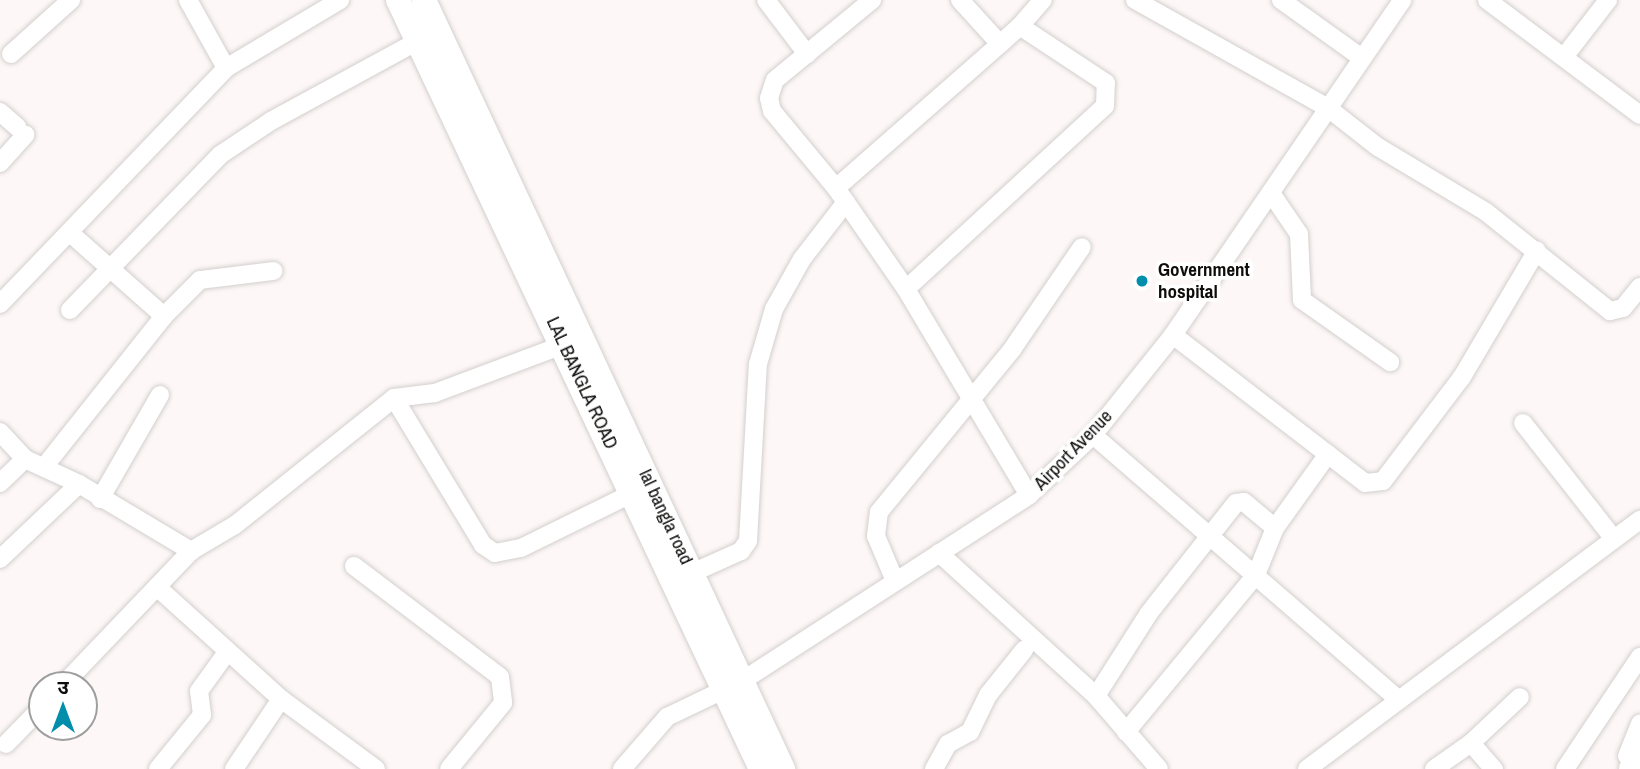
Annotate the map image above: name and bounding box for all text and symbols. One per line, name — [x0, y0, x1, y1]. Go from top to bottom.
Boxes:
place label: Government hospital — [1158, 259, 1250, 303]
marker: Government hospital — [1132, 271, 1152, 291]
street label: LAL BANGLA ROAD — [541, 313, 623, 453]
street label: Airport Avenue — [1029, 405, 1117, 495]
street label: lal bangla road — [634, 466, 698, 568]
north arrow — [28, 671, 98, 741]
text: उ — [57, 674, 69, 700]

